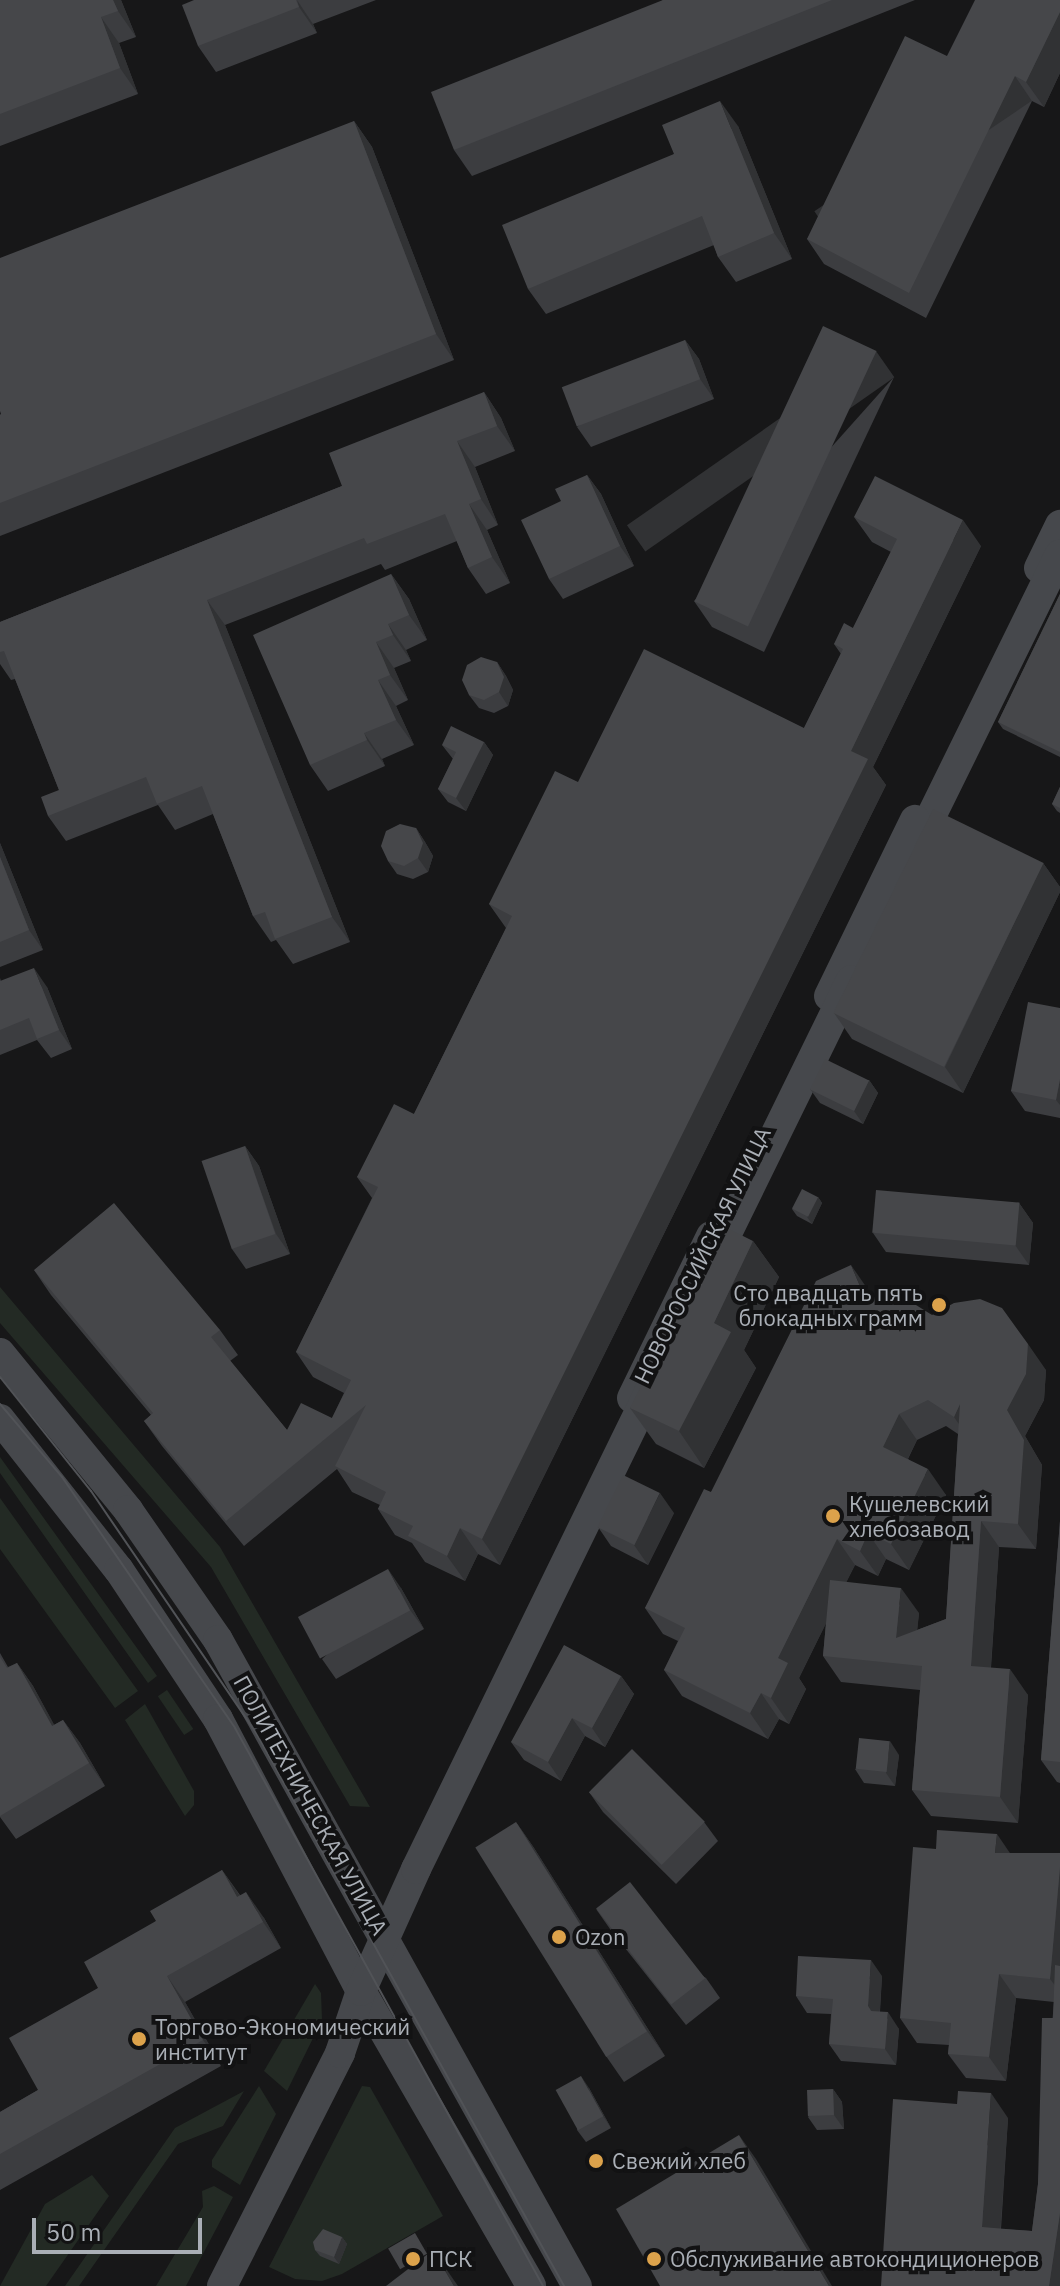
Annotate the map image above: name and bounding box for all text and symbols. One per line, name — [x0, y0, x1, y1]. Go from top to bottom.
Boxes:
street label: НОВОРОССИЙСКАЯ УЛИЦА — [628, 1122, 776, 1388]
place label: Сто двадцать пять блокадных грамм — [733, 1279, 923, 1330]
marker: Сто двадцать пять блокадных грамм — [930, 1296, 948, 1314]
place label: Кушелевский хлебозавод — [849, 1490, 989, 1542]
marker: Кушелевский хлебозавод — [824, 1507, 842, 1525]
street label: ПОЛИТЕХНИЧЕСКАЯ УЛИЦА — [229, 1671, 393, 1939]
place label: Ozon — [575, 1924, 625, 1950]
marker: Ozon — [550, 1928, 568, 1946]
place label: Торгово-Экономический институт — [155, 2013, 410, 2064]
marker: Торгово-Экономический институт — [130, 2030, 148, 2048]
place label: Свежий хлеб — [612, 2148, 746, 2174]
marker: Свежий хлеб — [587, 2152, 605, 2170]
scale bar — [36, 2202, 206, 2252]
text: 50 m — [46, 2216, 101, 2248]
place label: ПСК — [429, 2246, 472, 2272]
place label: Обслуживание автокондиционеров — [670, 2246, 1039, 2272]
marker: ПСК — [404, 2250, 422, 2268]
marker: Обслуживание автокондиционеров — [645, 2250, 663, 2268]

